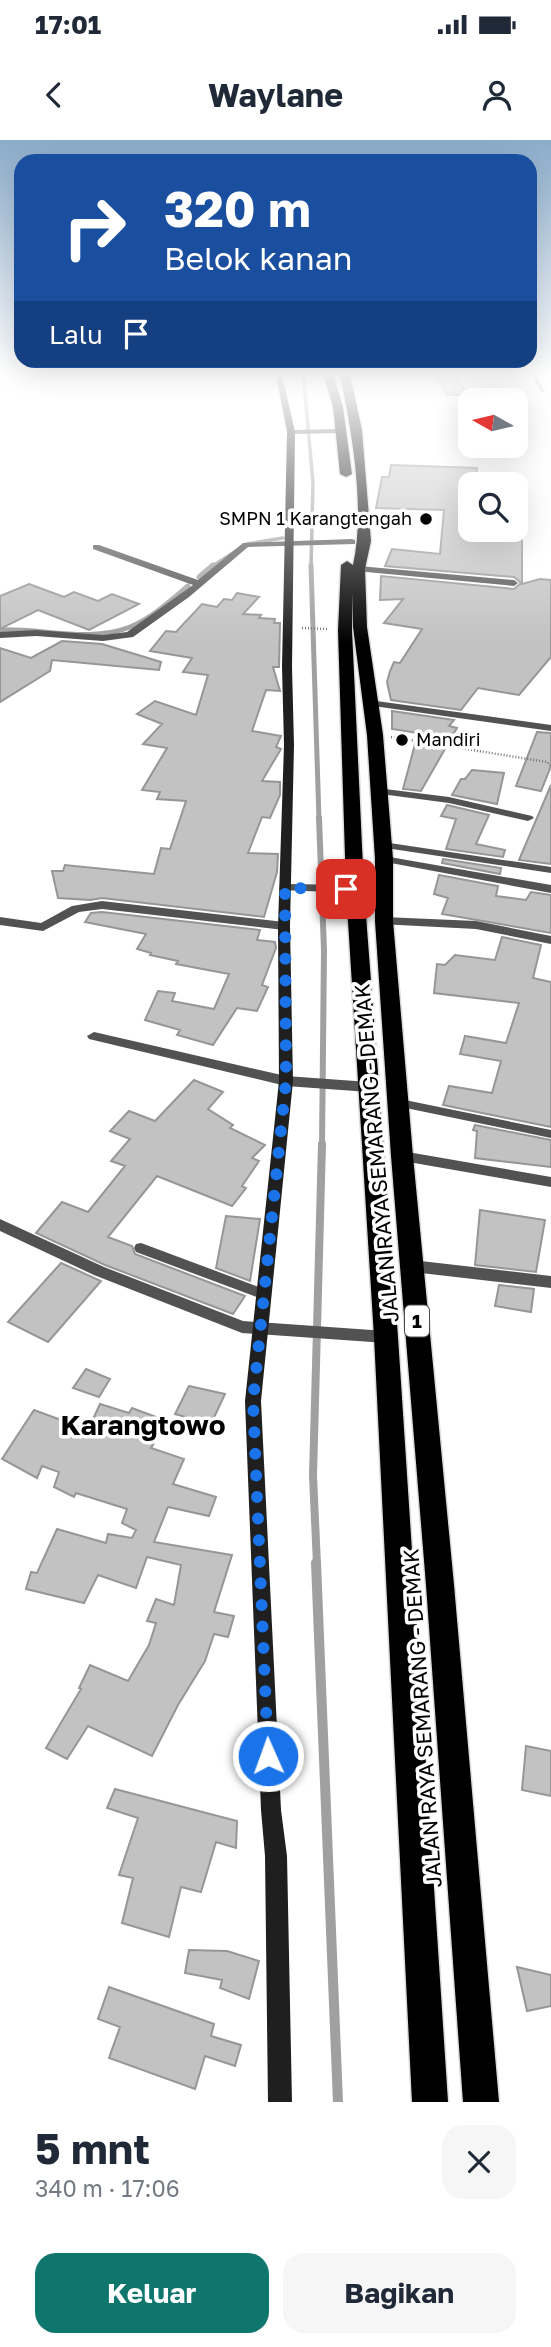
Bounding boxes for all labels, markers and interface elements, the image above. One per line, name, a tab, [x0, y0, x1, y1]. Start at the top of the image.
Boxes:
text: 17:01	[35, 9, 101, 40]
icon: back	[35, 76, 73, 114]
text: Waylane	[208, 76, 343, 114]
icon: person	[478, 76, 516, 114]
text: 320 m	[164, 179, 311, 238]
icon: right	[49, 182, 140, 273]
text: Belok kanan	[164, 239, 352, 277]
icon: arrive	[117, 315, 155, 353]
text: Lalu	[49, 319, 103, 350]
north arrow	[458, 388, 528, 458]
map controls	[458, 388, 528, 542]
button: search	[458, 472, 528, 542]
place label: SMPN 1 Karangtengah	[219, 507, 412, 529]
marker: SMPN 1 Karangtengah	[418, 511, 434, 527]
place label: Mandiri	[416, 728, 480, 750]
marker: Mandiri	[394, 732, 410, 748]
pin	[316, 859, 376, 919]
icon: arrive	[327, 870, 365, 908]
street label: JALAN RAYA SEMARANG - DEMAK	[348, 983, 404, 1324]
road number: 1	[405, 1306, 429, 1336]
district label: Karangtowo	[61, 1408, 225, 1441]
street label: JALAN RAYA SEMARANG - DEMAK	[397, 1548, 447, 1889]
position arrow	[231, 1719, 305, 1793]
text: 5 mnt	[35, 2123, 150, 2173]
button: close	[442, 2125, 516, 2199]
text: 340 m · 17:06	[35, 2174, 180, 2202]
button: Keluar	[35, 2253, 269, 2333]
button: Bagikan	[283, 2253, 516, 2333]

